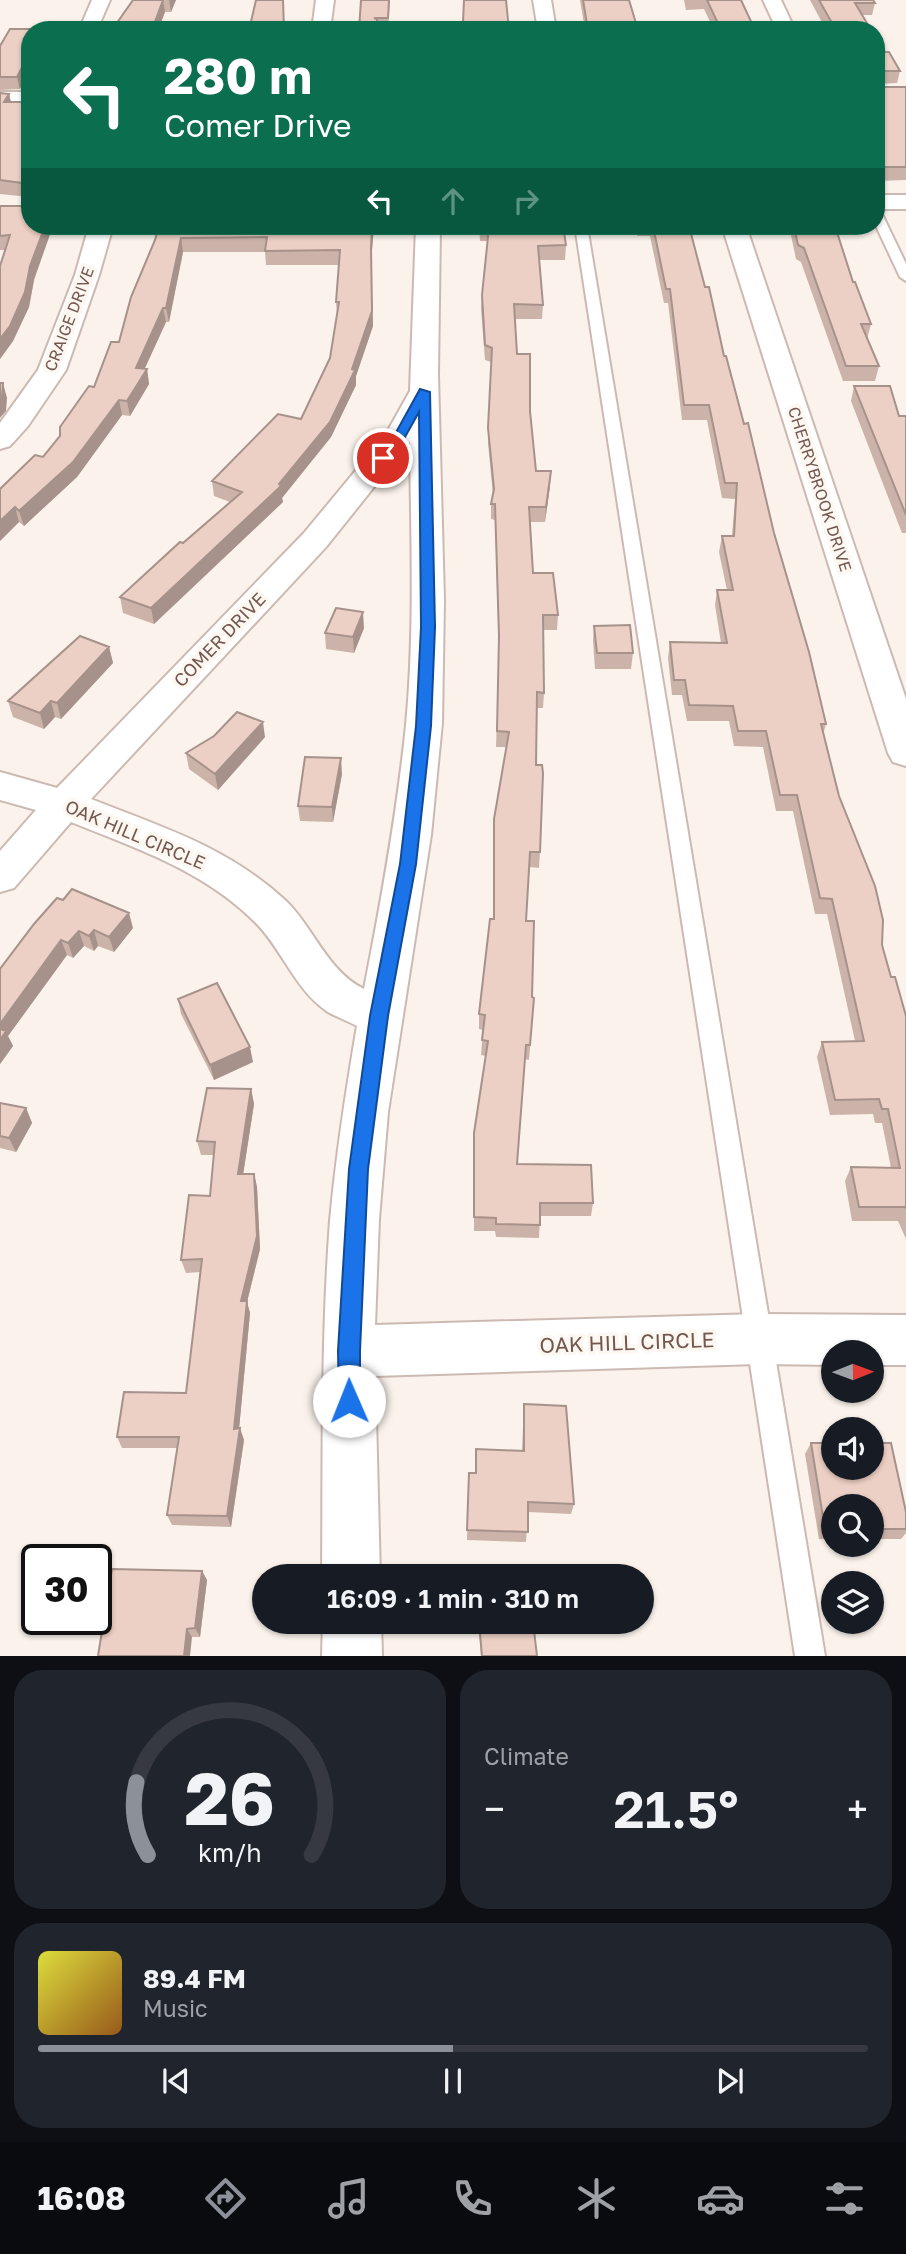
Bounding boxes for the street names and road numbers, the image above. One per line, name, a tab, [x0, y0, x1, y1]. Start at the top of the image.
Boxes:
street label: CRAIGE DRIVE	[40, 264, 98, 374]
street label: CHERRYBROOK DRIVE	[784, 404, 856, 574]
street label: COMER DRIVE	[169, 588, 270, 691]
street label: OAK HILL CIRCLE	[62, 795, 209, 873]
street label: OAK HILL CIRCLE	[539, 1326, 715, 1358]

